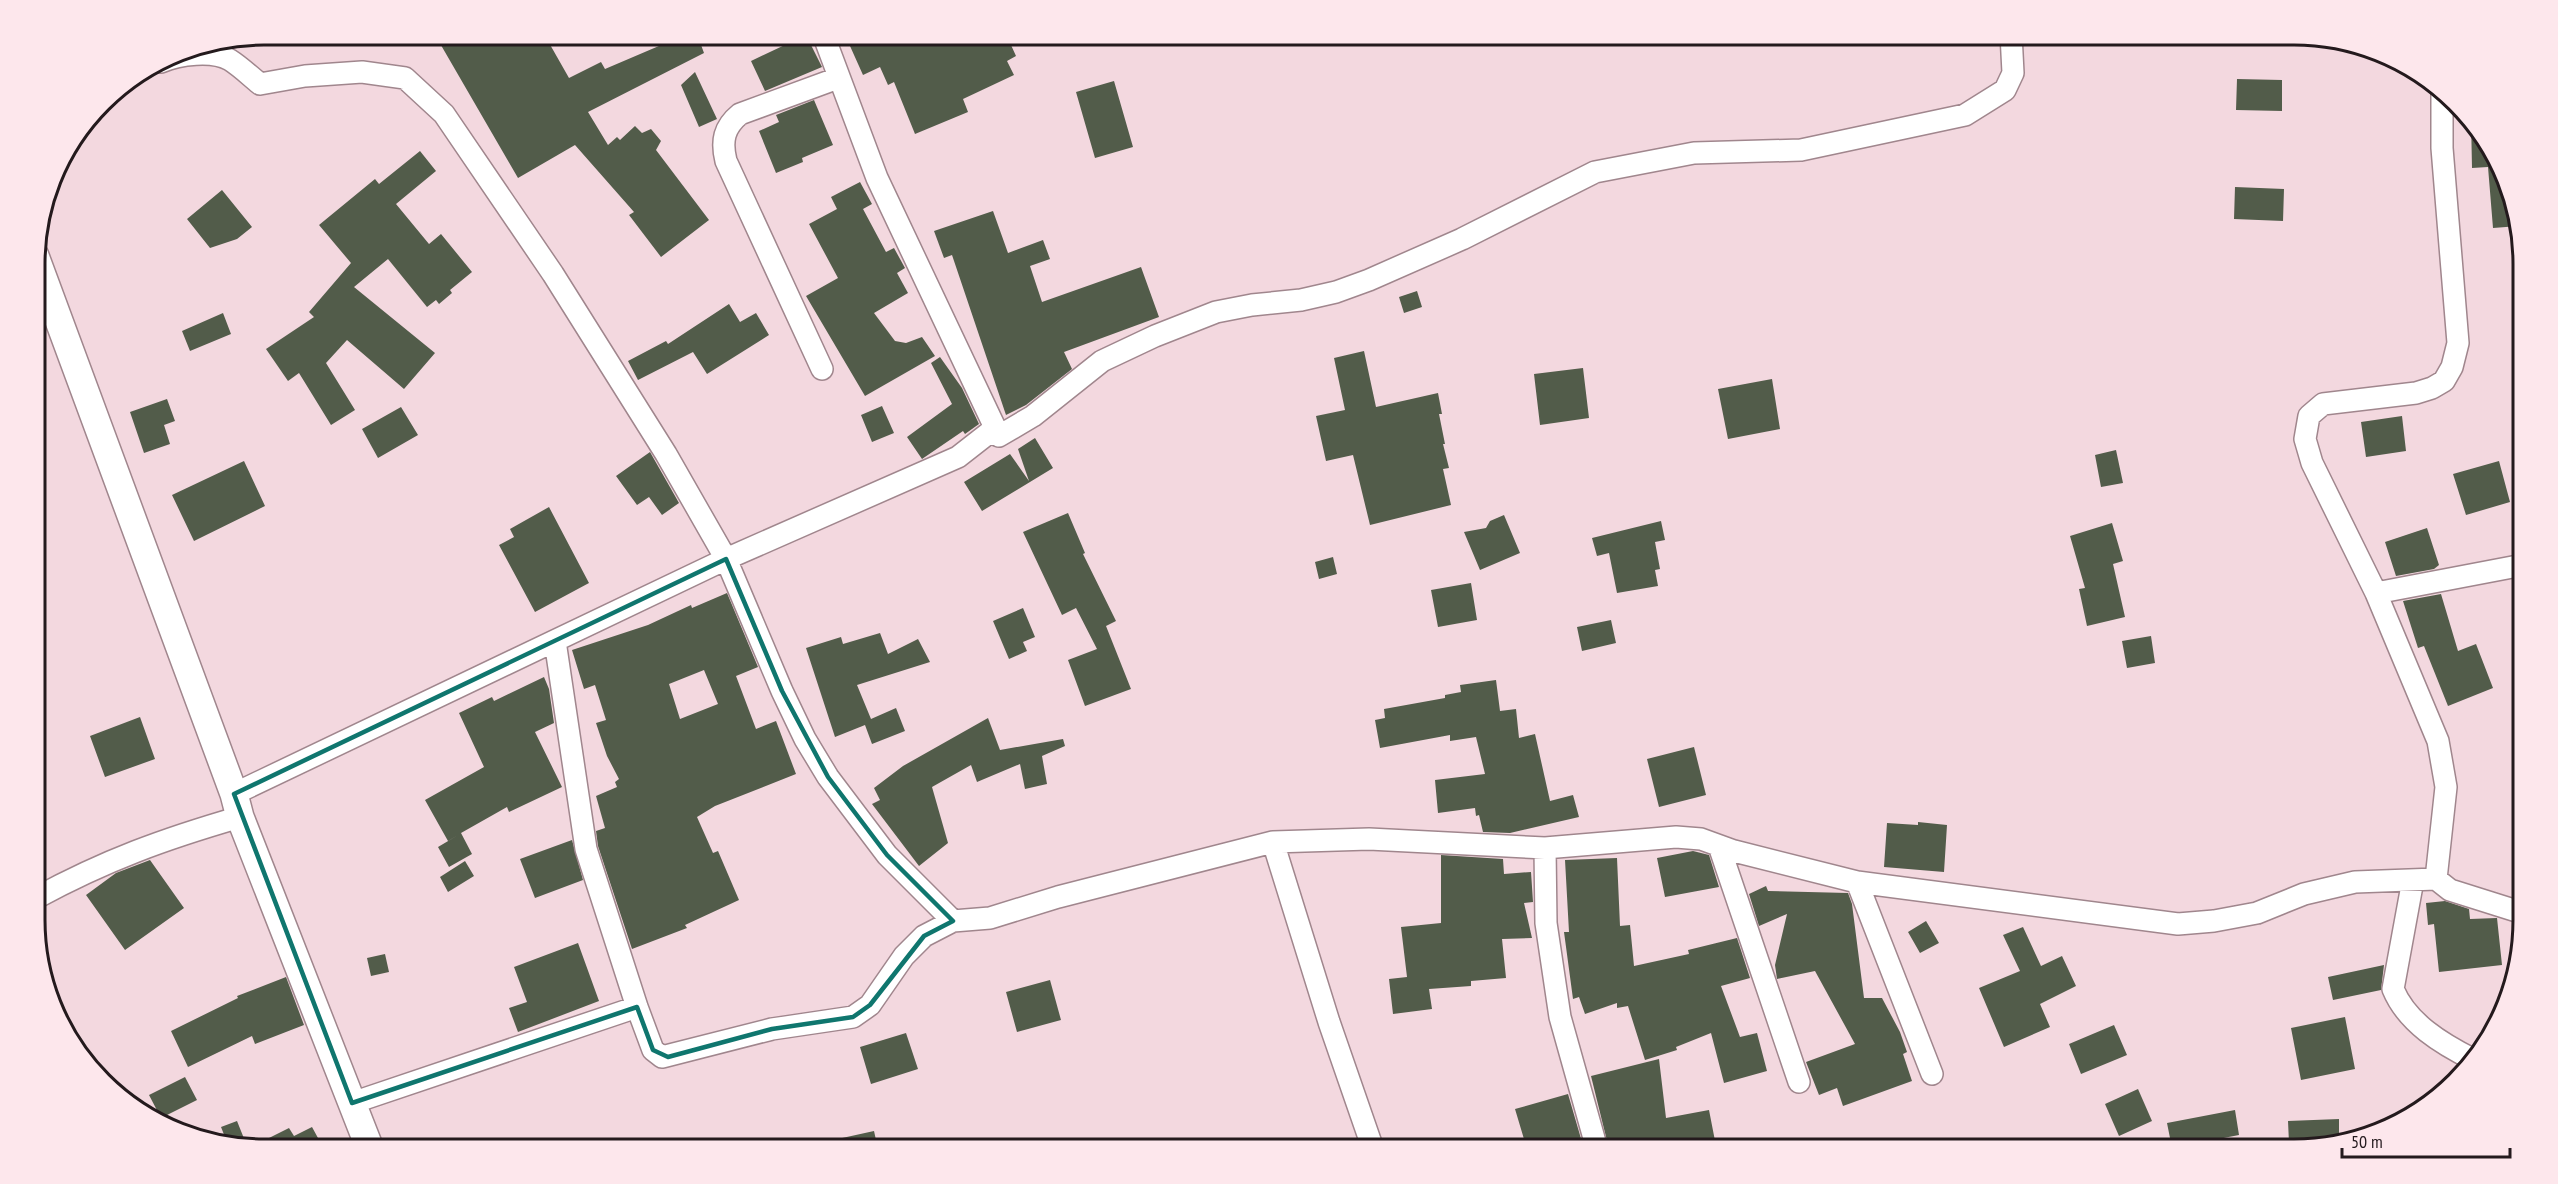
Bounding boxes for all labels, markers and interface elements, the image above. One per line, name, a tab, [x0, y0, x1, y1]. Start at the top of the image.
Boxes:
scale bar	[2342, 1121, 2510, 1159]
text: 50 m	[2351, 1130, 2383, 1153]

